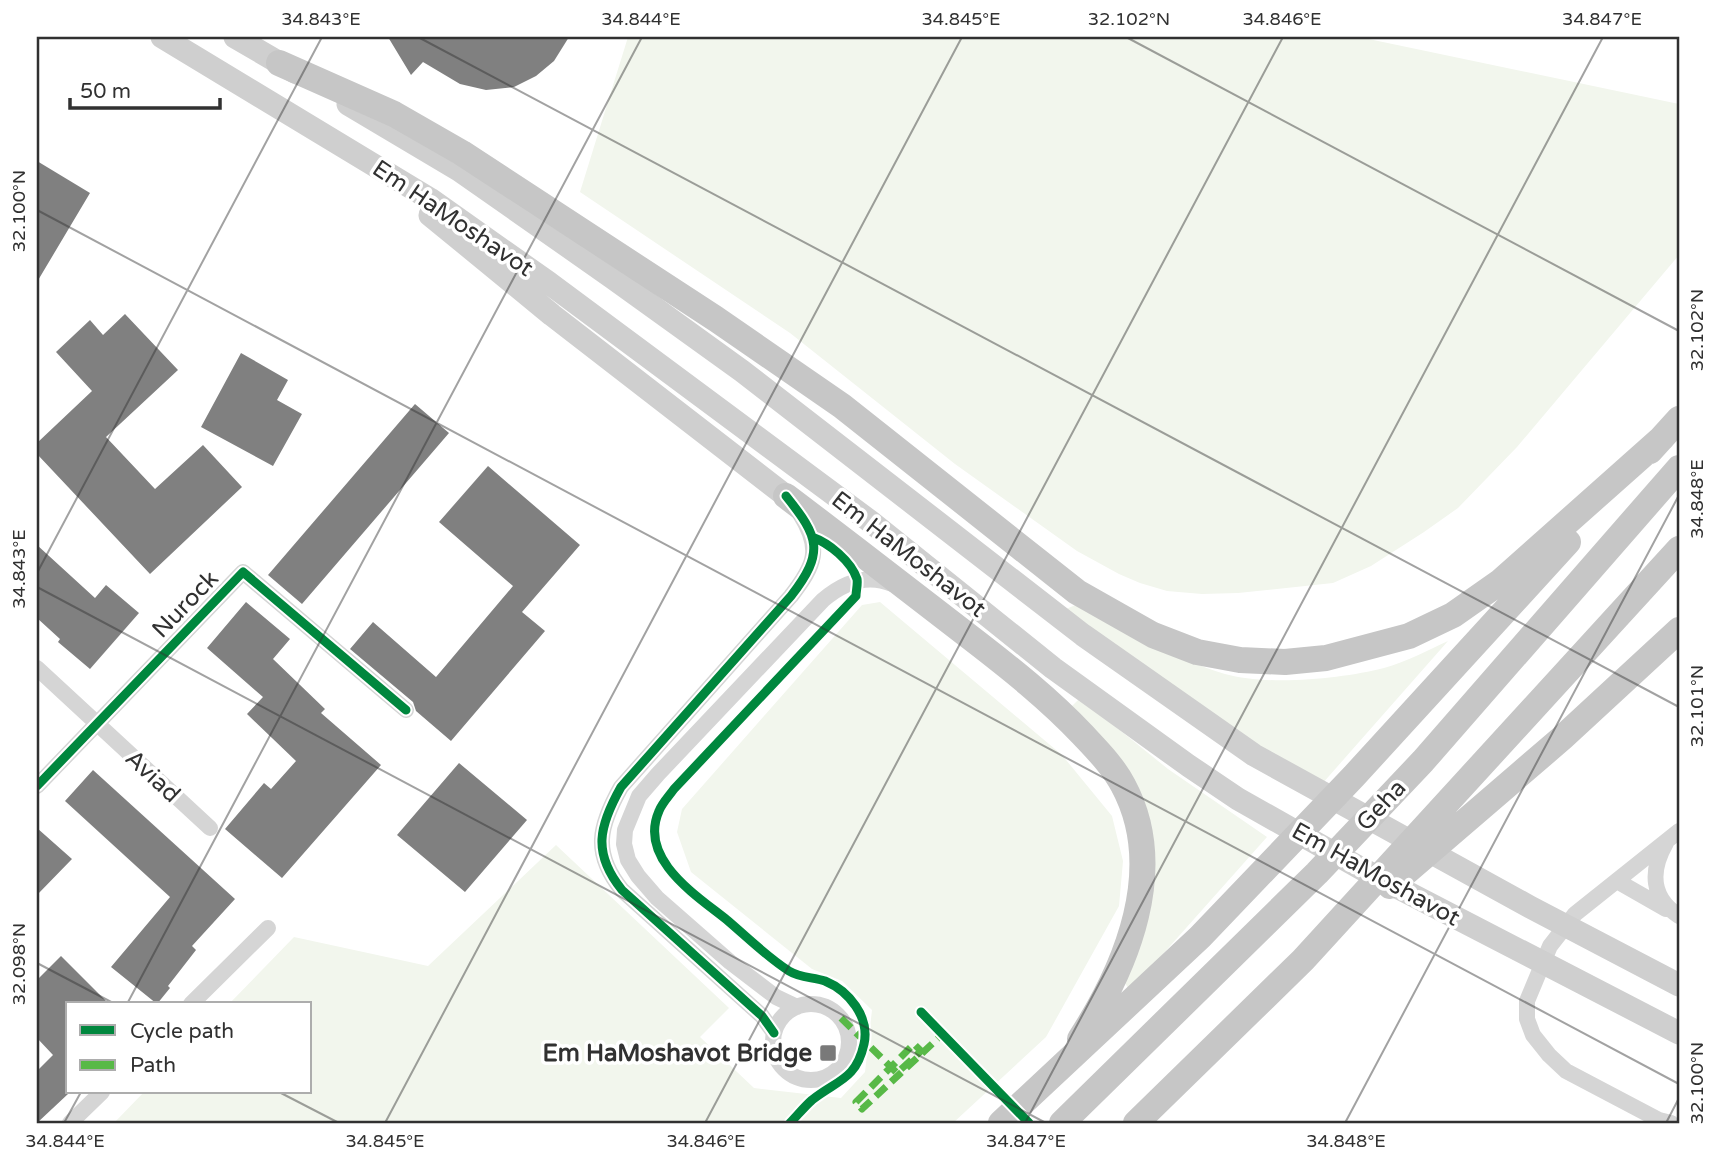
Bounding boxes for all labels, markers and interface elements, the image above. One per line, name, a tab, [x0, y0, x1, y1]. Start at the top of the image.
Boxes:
text: 34.843°E	[281, 8, 361, 30]
text: 34.844°E	[601, 8, 681, 30]
text: 34.845°E	[921, 8, 1001, 30]
text: 32.102°N	[1088, 8, 1170, 30]
text: 34.846°E	[1242, 8, 1322, 30]
text: 34.847°E	[1562, 8, 1642, 30]
scale bar	[70, 66, 220, 110]
text: 50 m	[80, 79, 131, 104]
street label: Em HaMoshavot	[367, 154, 539, 283]
text: 32.100°N	[8, 170, 30, 252]
text: 32.102°N	[1686, 289, 1708, 371]
text: 34.848°E	[1686, 459, 1708, 539]
street label: Em HaMoshavot	[826, 485, 992, 624]
text: 34.843°E	[8, 529, 30, 609]
street label: Nurock	[146, 564, 225, 644]
text: 32.101°N	[1686, 665, 1708, 747]
street label: Aviad	[119, 744, 186, 809]
street label: Geha	[1350, 774, 1412, 837]
street label: Em HaMoshavot	[1287, 816, 1465, 933]
text: 32.098°N	[8, 923, 30, 1005]
legend	[66, 1002, 312, 1094]
text: Cycle path	[130, 1019, 234, 1044]
place label: Em HaMoshavot Bridge	[543, 1039, 812, 1068]
text: 32.100°N	[1686, 1042, 1708, 1124]
marker: Em HaMoshavot Bridge	[818, 1043, 838, 1063]
text: Path	[130, 1053, 176, 1078]
text: 34.844°E	[25, 1130, 105, 1152]
text: 34.845°E	[345, 1130, 425, 1152]
text: 34.846°E	[666, 1130, 746, 1152]
text: 34.847°E	[986, 1130, 1066, 1152]
text: 34.848°E	[1306, 1130, 1386, 1152]

